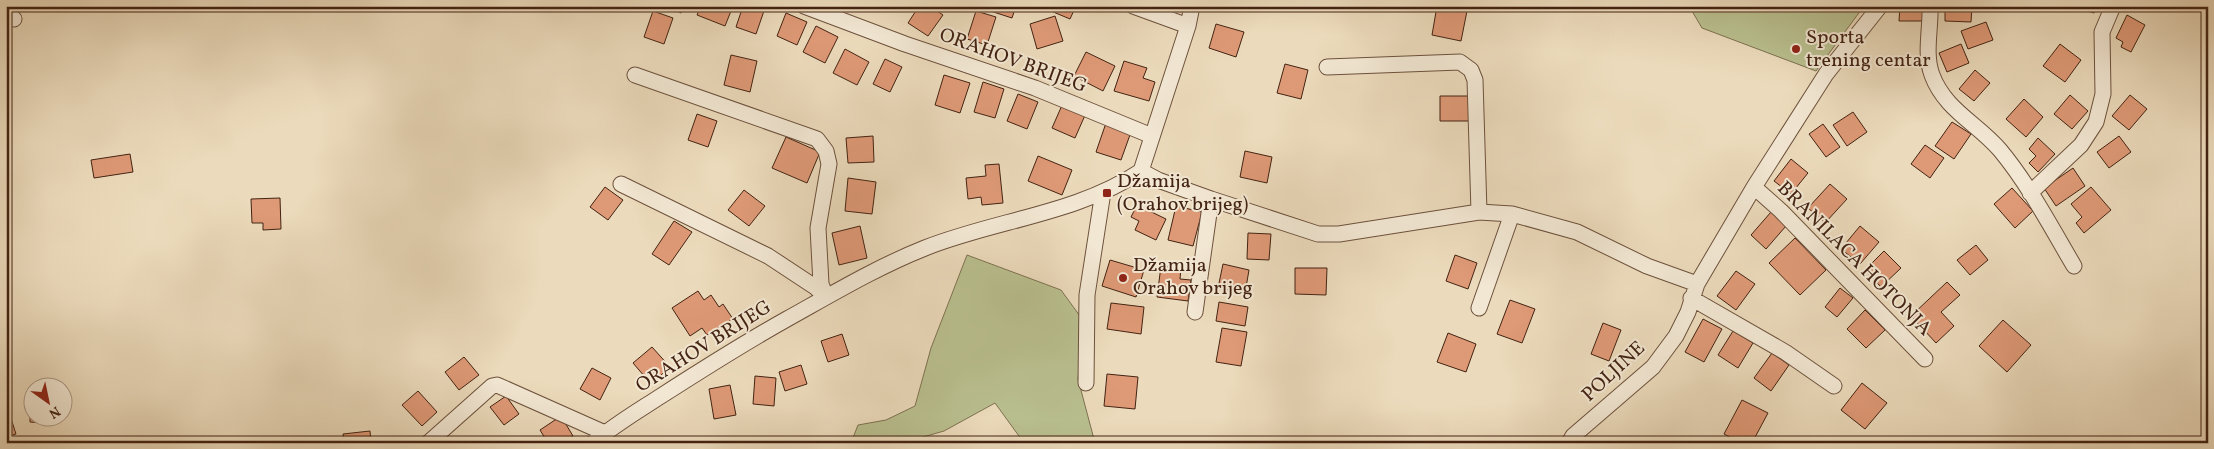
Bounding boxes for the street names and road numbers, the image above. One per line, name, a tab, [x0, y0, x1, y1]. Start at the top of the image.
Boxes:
street label: ORAHOV BRIJEG	[935, 21, 1091, 101]
street label: BRANILACA HOTONJA	[1770, 175, 1938, 343]
street label: ORAHOV BRIJEG	[631, 294, 777, 400]
street label: POLJINE	[1576, 335, 1652, 409]

